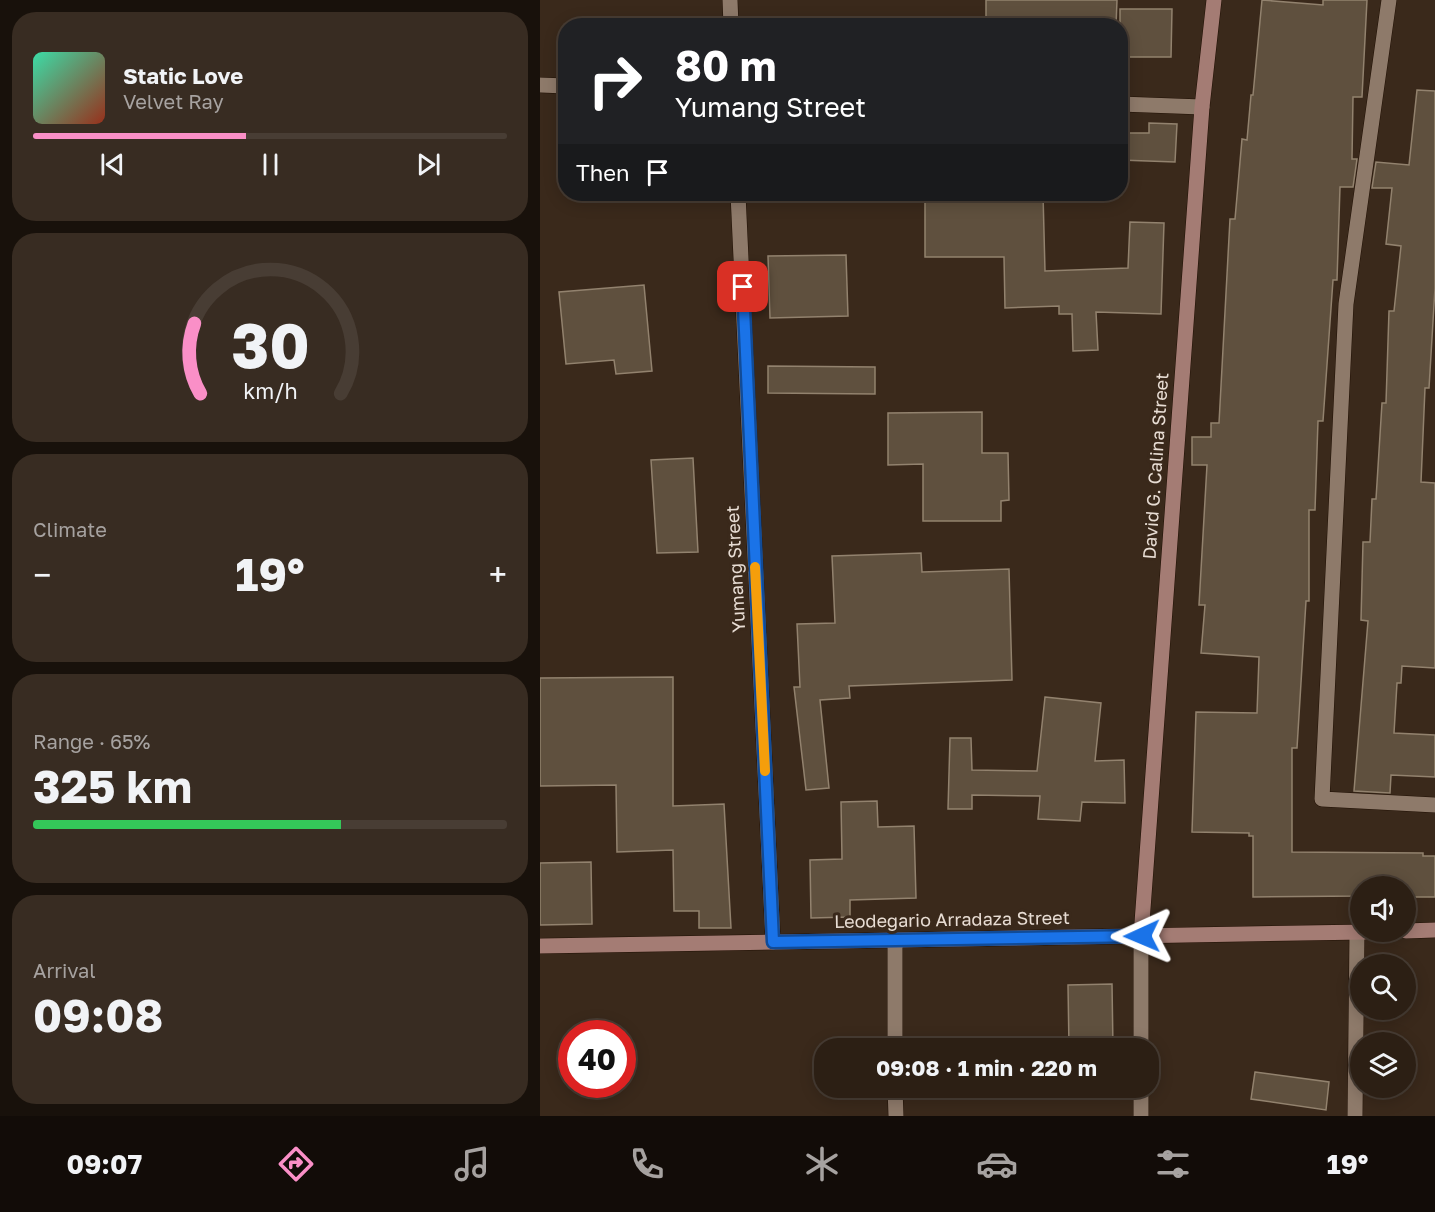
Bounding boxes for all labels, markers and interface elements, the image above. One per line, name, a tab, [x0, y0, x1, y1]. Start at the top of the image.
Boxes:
text: 80 m	[675, 40, 776, 90]
icon: right	[576, 42, 654, 120]
text: Static Love	[123, 62, 243, 89]
text: Velvet Ray	[123, 89, 224, 113]
text: Yumang Street	[675, 91, 866, 123]
icon: previous	[96, 148, 129, 181]
icon: pause	[254, 148, 287, 181]
icon: next	[412, 148, 445, 181]
icon: arrive	[641, 156, 674, 189]
text: Then	[576, 159, 629, 186]
pin	[717, 261, 768, 312]
icon: arrive	[726, 270, 759, 303]
text: 30	[231, 307, 309, 382]
street label: David G. Calina Street	[1138, 372, 1173, 560]
text: km/h	[243, 379, 297, 405]
street label: Yumang Street	[721, 505, 749, 633]
text: Climate	[33, 517, 107, 541]
text: 19°	[235, 547, 305, 601]
text: −	[33, 555, 51, 594]
text: +	[489, 555, 507, 594]
text: Range · 65%	[33, 729, 150, 753]
text: 325 km	[33, 759, 192, 813]
map controls	[1350, 876, 1416, 1098]
button: sound	[1350, 876, 1416, 942]
position arrow	[1110, 904, 1174, 968]
street label: Leodegario Arradaza Street	[834, 906, 1070, 932]
button: search	[1350, 954, 1416, 1020]
text: Arrival	[33, 958, 96, 982]
text: 09:08	[33, 988, 163, 1042]
speed limit sign: 40	[558, 1020, 636, 1098]
button: layers	[1350, 1032, 1416, 1098]
text: 09:08 · 1 min · 220 m	[876, 1054, 1097, 1081]
icon: directions	[275, 1143, 317, 1185]
icon: music	[451, 1143, 493, 1185]
icon: phone	[626, 1143, 668, 1185]
icon: climate	[801, 1143, 843, 1185]
icon: car	[976, 1143, 1018, 1185]
icon: filters	[1152, 1143, 1194, 1185]
text: 09:07	[67, 1148, 142, 1180]
text: 19°	[1327, 1148, 1368, 1180]

